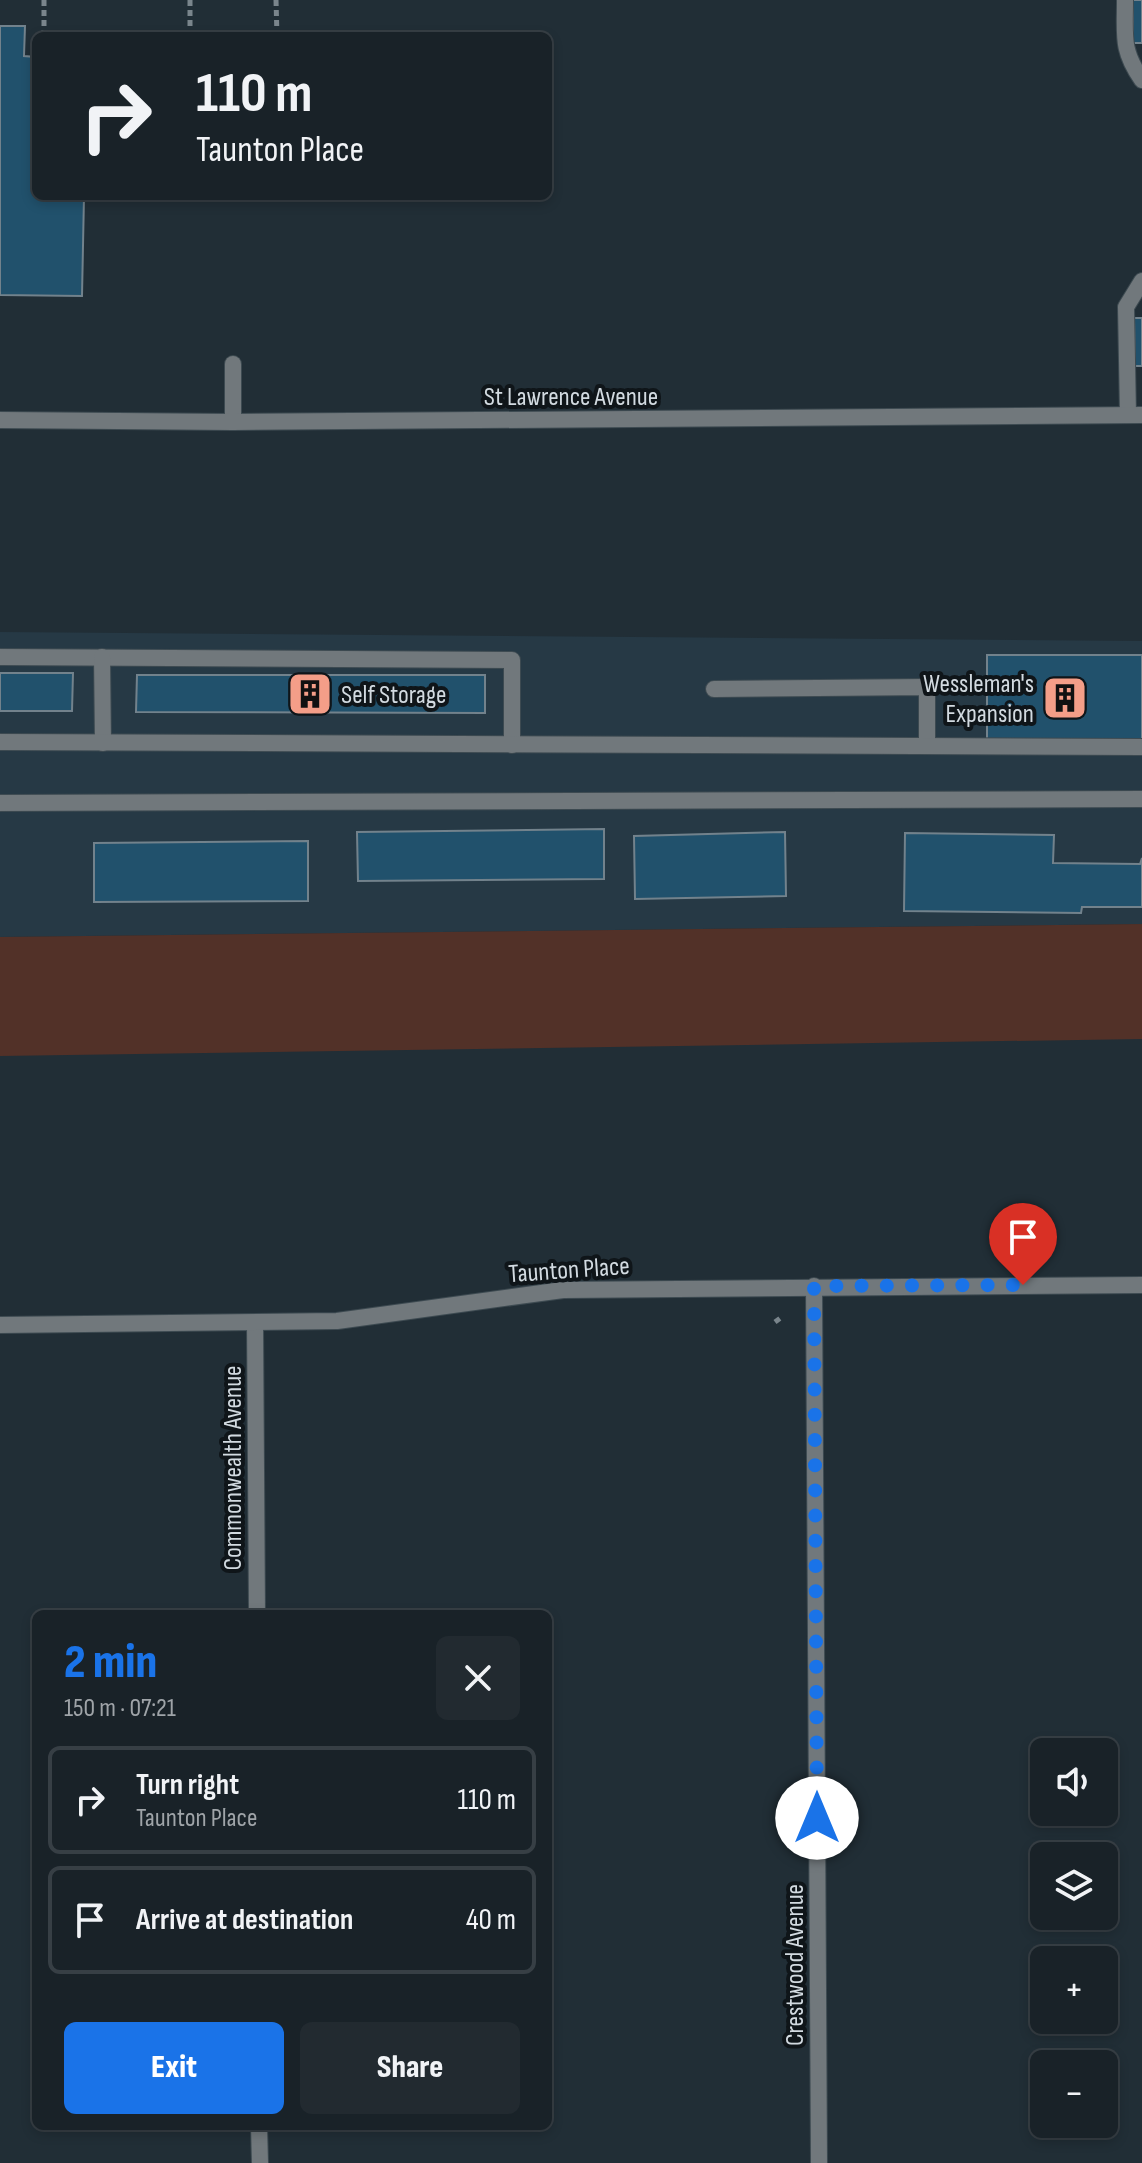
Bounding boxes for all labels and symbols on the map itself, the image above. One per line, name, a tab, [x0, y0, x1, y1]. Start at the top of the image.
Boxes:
street label: St Lawrence Avenue	[484, 382, 658, 413]
place label: Wessleman's Expansion	[923, 669, 1034, 730]
building icon: Self Storage	[286, 670, 334, 718]
building icon: Wessleman's Expansion	[1041, 674, 1089, 722]
place label: Self Storage	[341, 680, 446, 711]
pin	[989, 1203, 1057, 1285]
street label: Taunton Place	[507, 1251, 631, 1290]
street label: Commonwealth Avenue	[218, 1365, 249, 1571]
position arrow	[775, 1776, 859, 1860]
street label: Crestwood Avenue	[780, 1884, 811, 2046]

